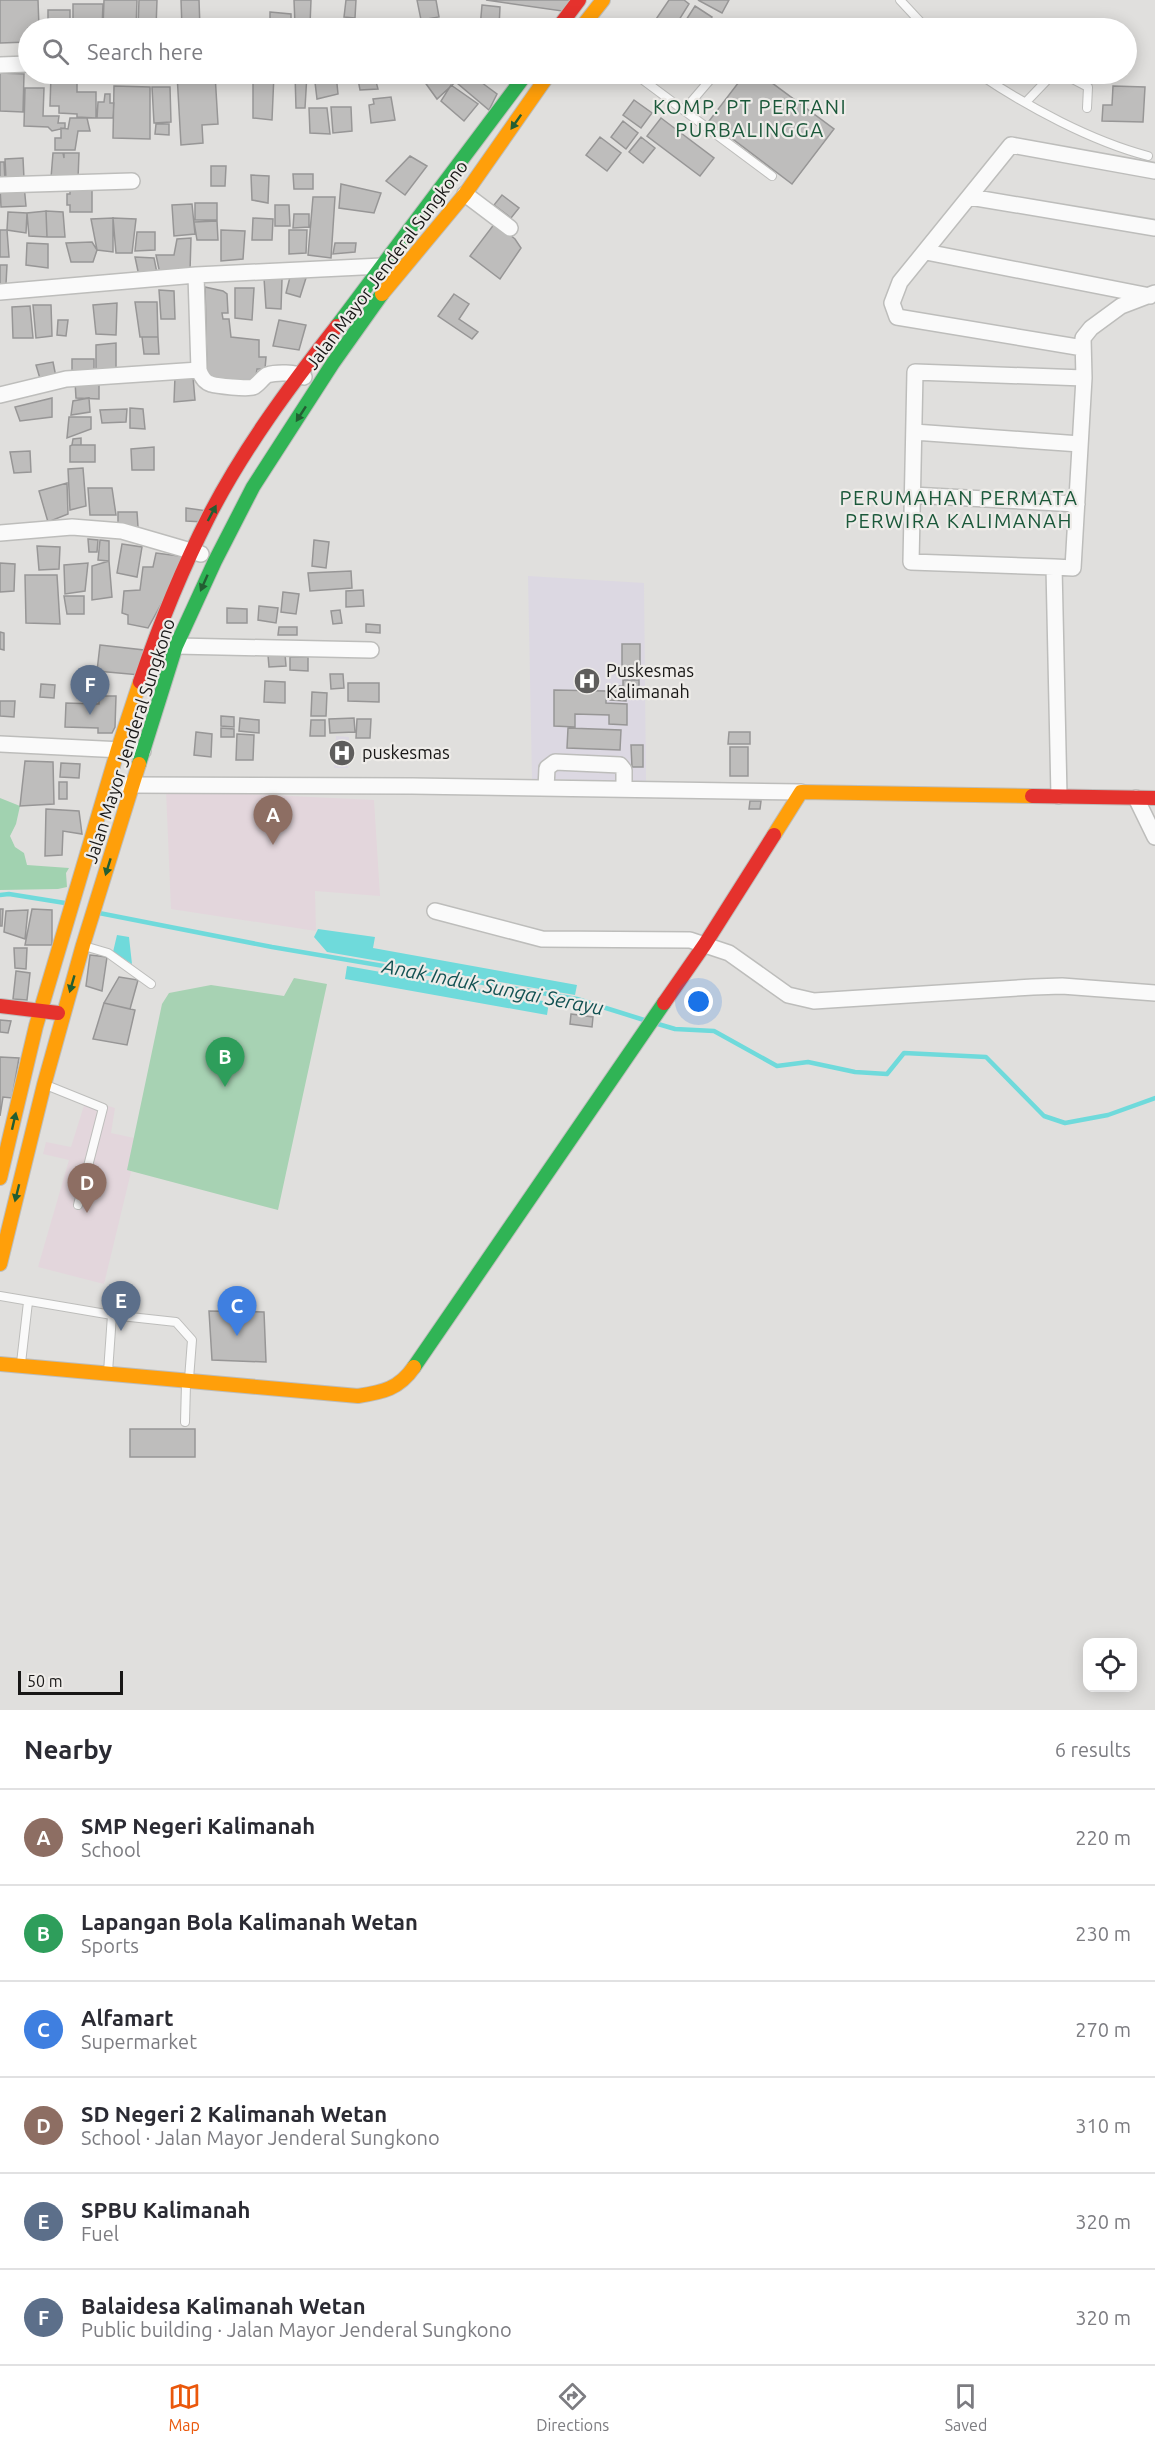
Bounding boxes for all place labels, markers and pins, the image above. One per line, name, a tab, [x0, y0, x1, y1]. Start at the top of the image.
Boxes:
place label: Puskesmas Kalimanah	[606, 660, 694, 701]
pin: F	[70, 666, 110, 715]
hospital icon: Puskesmas Kalimanah	[572, 666, 602, 696]
hospital icon: puskesmas	[327, 738, 357, 768]
place label: puskesmas	[362, 742, 450, 762]
pin: A	[254, 796, 292, 845]
pin: B	[206, 1038, 244, 1087]
pin: D	[68, 1164, 106, 1213]
pin: E	[102, 1282, 140, 1331]
pin: C	[218, 1286, 256, 1336]

